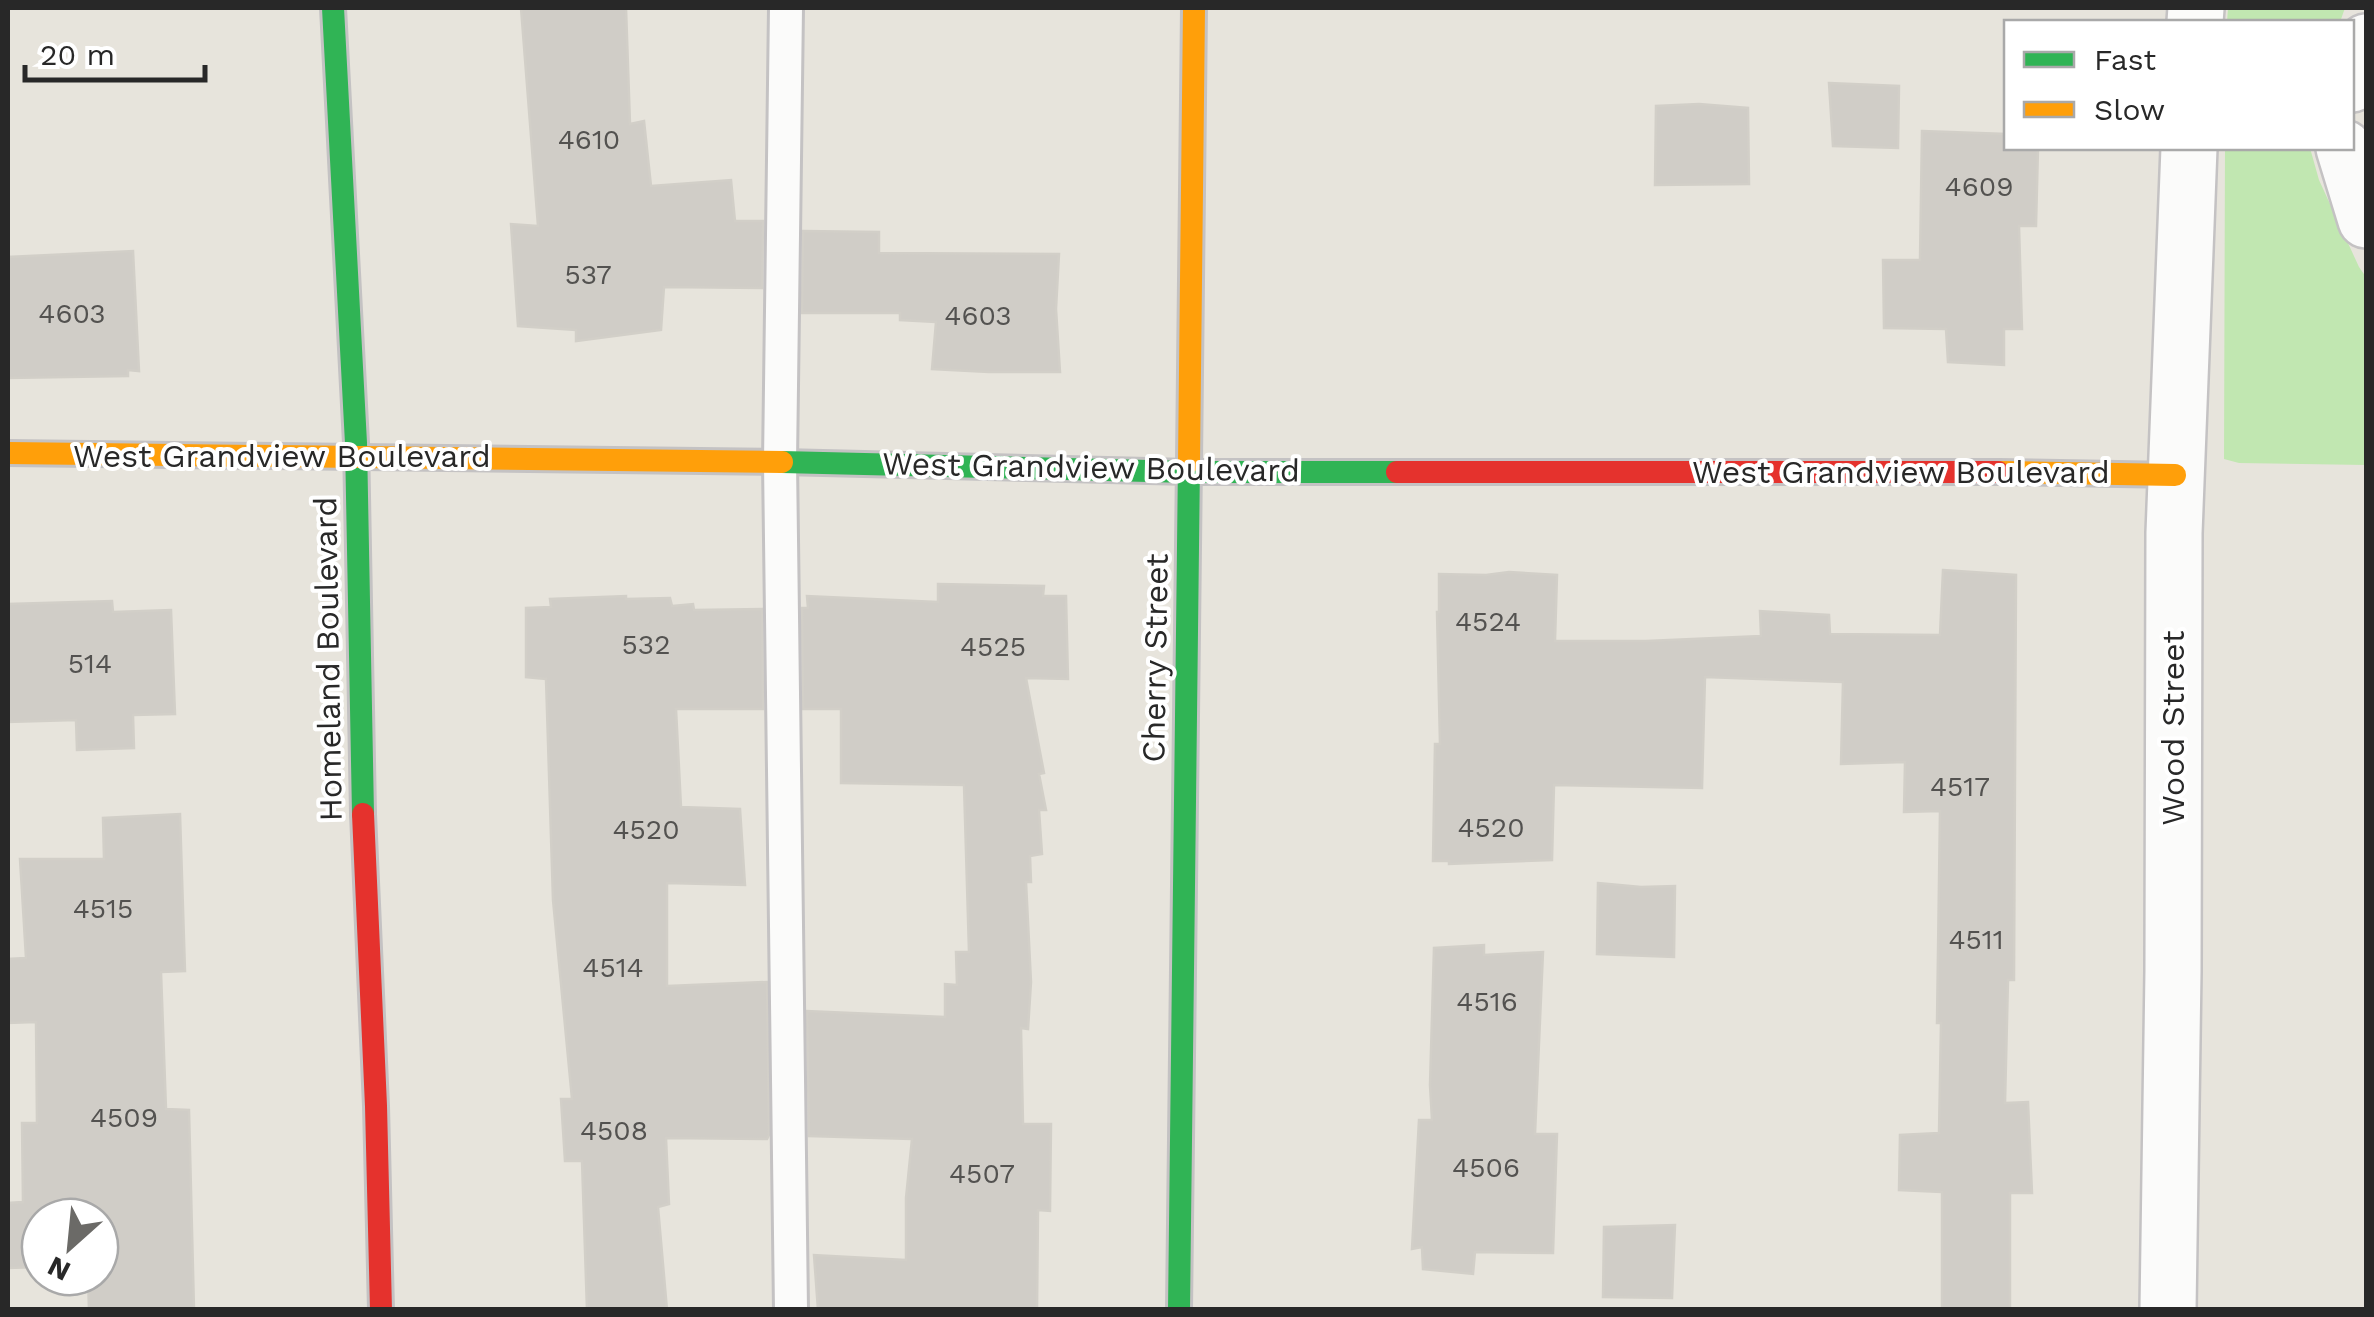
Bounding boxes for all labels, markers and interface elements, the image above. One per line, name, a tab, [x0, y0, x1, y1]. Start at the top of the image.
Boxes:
scale bar	[25, 20, 205, 82]
legend	[2004, 20, 2354, 150]
text: 20 m	[40, 37, 115, 72]
text: Fast	[2094, 42, 2157, 77]
text: Slow	[2094, 92, 2165, 127]
house number: 4610	[558, 123, 620, 156]
house number: 4609	[1945, 170, 2013, 203]
house number: 537	[564, 258, 612, 291]
house number: 4603	[38, 297, 106, 330]
house number: 4603	[944, 299, 1012, 332]
street label: West Grandview Boulevard	[73, 437, 491, 475]
street label: West Grandview Boulevard	[882, 444, 1300, 490]
street label: West Grandview Boulevard	[1692, 453, 2110, 491]
street label: Homeland Boulevard	[306, 496, 350, 822]
street label: Cherry Street	[1134, 553, 1176, 763]
house number: 4524	[1455, 605, 1521, 638]
house number: 532	[622, 628, 670, 661]
house number: 4525	[960, 630, 1026, 663]
street label: Wood Street	[2154, 630, 2192, 826]
house number: 514	[68, 647, 112, 680]
house number: 4517	[1930, 770, 1990, 803]
house number: 4520	[1457, 811, 1525, 844]
house number: 4520	[612, 813, 680, 846]
house number: 4515	[73, 892, 133, 925]
house number: 4511	[1948, 923, 2004, 956]
house number: 4514	[582, 951, 644, 984]
house number: 4516	[1456, 985, 1518, 1018]
house number: 4509	[90, 1101, 158, 1134]
house number: 4508	[580, 1114, 648, 1147]
house number: 4506	[1452, 1151, 1520, 1184]
house number: 4507	[949, 1157, 1015, 1190]
north arrow	[20, 1197, 120, 1297]
text: N	[42, 1249, 76, 1288]

